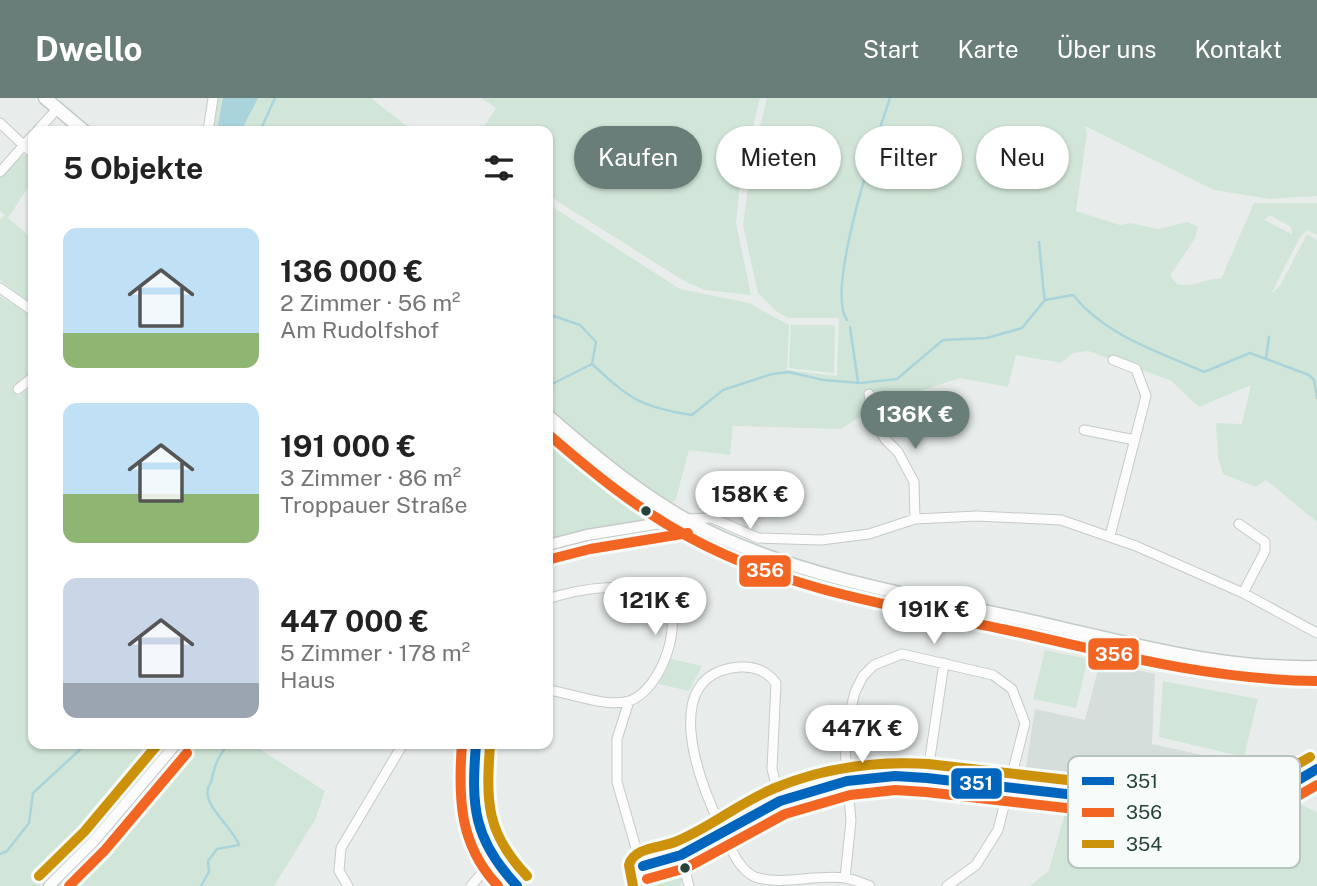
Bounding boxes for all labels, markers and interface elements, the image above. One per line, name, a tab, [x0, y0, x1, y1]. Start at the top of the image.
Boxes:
text: Dwello	[35, 30, 143, 68]
text: Start	[863, 35, 919, 63]
text: Karte	[957, 35, 1019, 63]
text: Über uns	[1057, 35, 1156, 63]
text: Kontakt	[1194, 35, 1282, 63]
chip: Kaufen	[574, 126, 702, 189]
chip: Mieten	[716, 126, 841, 189]
chip: Filter	[855, 126, 962, 189]
chip: Neu	[976, 126, 1069, 189]
icon: filters	[480, 149, 518, 187]
text: 5 Objekte	[63, 150, 203, 186]
text: 136 000 €	[280, 253, 423, 289]
icon: home	[119, 256, 203, 340]
text: 2 Zimmer · 56 m²	[280, 289, 461, 316]
text: Am Rudolfshof	[280, 316, 439, 343]
pin: 136K €	[858, 392, 972, 451]
text: 136K €	[877, 400, 953, 427]
text: 191 000 €	[280, 428, 416, 464]
icon: home	[119, 431, 203, 515]
text: 3 Zimmer · 86 m²	[280, 464, 461, 491]
pin: 158K €	[693, 472, 807, 531]
text: 158K €	[711, 480, 789, 507]
text: Troppauer Straße	[280, 491, 467, 518]
unlabelled marker	[639, 504, 653, 518]
line badge: 356	[738, 554, 792, 588]
text: 356	[746, 559, 784, 581]
pin: 121K €	[598, 578, 712, 637]
text: 121K €	[620, 586, 690, 613]
pin: 191K €	[877, 587, 991, 646]
text: 191K €	[898, 595, 970, 622]
text: 447 000 €	[280, 603, 429, 639]
icon: home	[119, 606, 203, 690]
line badge: 356	[1087, 637, 1140, 671]
text: 5 Zimmer · 178 m²	[280, 639, 470, 666]
text: 356	[1095, 643, 1133, 665]
text: Haus	[280, 666, 335, 693]
pin: 447K €	[805, 706, 919, 765]
text: 447K €	[821, 714, 903, 741]
legend	[1068, 756, 1300, 868]
line badge: 351	[950, 767, 1003, 800]
text: 351	[1126, 770, 1158, 792]
text: 351	[959, 772, 993, 794]
text: 356	[1126, 801, 1162, 823]
text: 354	[1126, 833, 1162, 855]
unlabelled marker	[678, 861, 692, 875]

